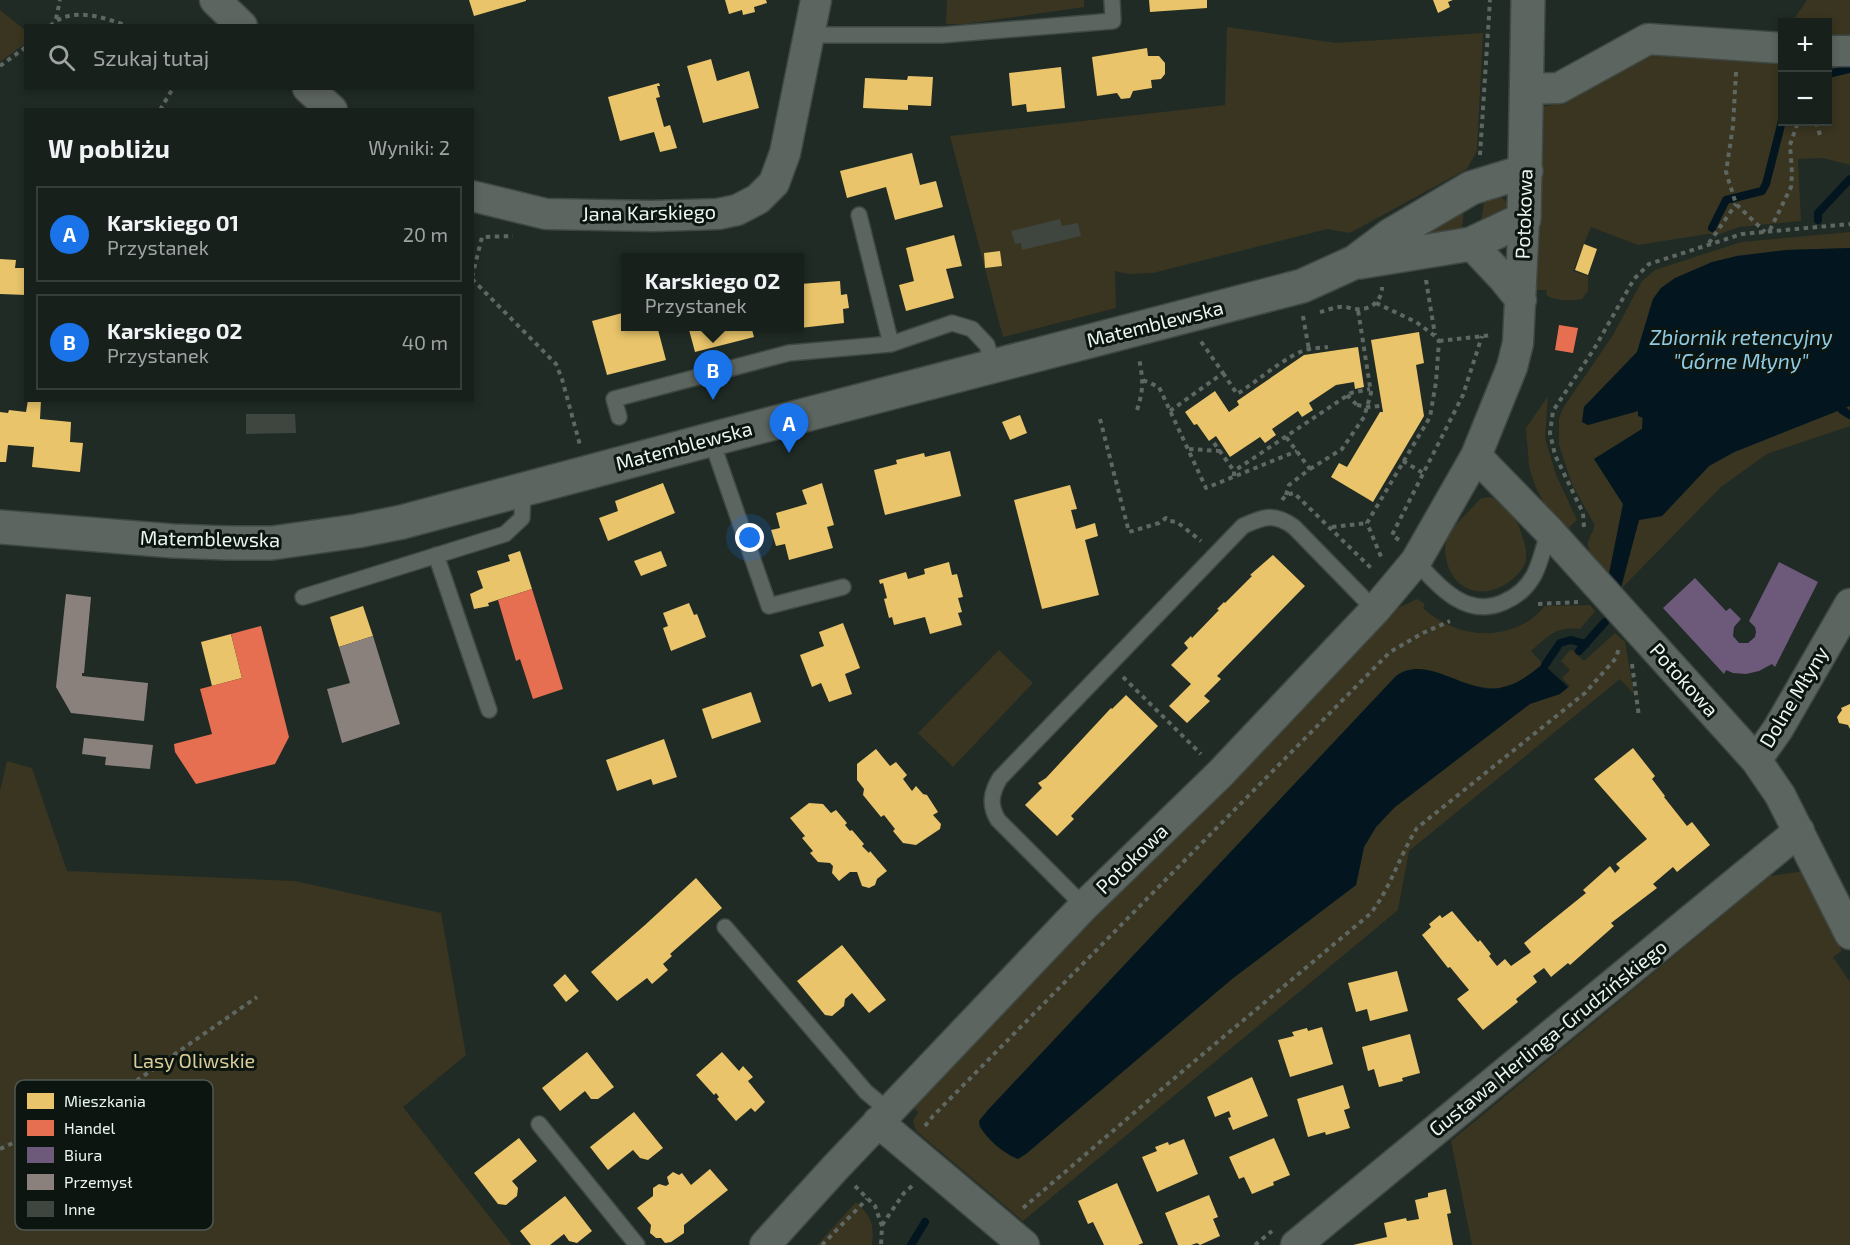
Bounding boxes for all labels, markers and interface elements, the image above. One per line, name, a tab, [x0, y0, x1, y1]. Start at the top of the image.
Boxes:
map controls	[1778, 18, 1832, 126]
button: +	[1778, 18, 1832, 72]
search box	[24, 24, 474, 90]
icon: search	[45, 41, 78, 74]
text: Szukaj tutaj	[93, 44, 209, 70]
button: −	[1778, 72, 1832, 126]
text: W pobliżu	[48, 132, 170, 163]
text: Wyniki: 2	[368, 135, 450, 159]
street label: Potokowa	[1509, 168, 1537, 260]
street label: Jana Karskiego	[582, 199, 716, 225]
text: Karskiego 01	[107, 209, 239, 235]
text: A	[63, 222, 76, 246]
text: 20 m	[403, 222, 448, 246]
text: Przystanek	[107, 235, 209, 259]
popup	[621, 253, 804, 331]
text: Karskiego 02	[645, 267, 780, 293]
text: Przystanek	[645, 293, 747, 317]
street label: Matemblewska	[1084, 294, 1226, 352]
text: Karskiego 02	[107, 317, 242, 343]
water label: Zbiornik retencyjny "Górne Młyny"	[1649, 324, 1833, 374]
text: B	[63, 330, 76, 354]
text: 40 m	[402, 330, 448, 354]
text: Przystanek	[107, 343, 209, 367]
pin: B	[694, 350, 732, 400]
pin: A	[770, 404, 808, 453]
street label: Matemblewska	[613, 415, 755, 475]
your location	[735, 523, 764, 552]
street label: Matemblewska	[140, 525, 280, 551]
street label: Potokowa	[1646, 638, 1724, 721]
street label: Dolne Młyny	[1754, 641, 1833, 751]
street label: Potokowa	[1090, 818, 1172, 898]
street label: Gustawa Herlinga-Grudzińskiego	[1424, 934, 1671, 1141]
park label: Lasy Oliwskie	[133, 1048, 255, 1072]
legend	[15, 1080, 213, 1230]
text: Mieszkania	[64, 1091, 146, 1110]
text: Handel	[64, 1118, 116, 1137]
text: Biura	[64, 1145, 102, 1164]
text: Przemysł	[64, 1172, 132, 1191]
text: Inne	[64, 1199, 95, 1218]

